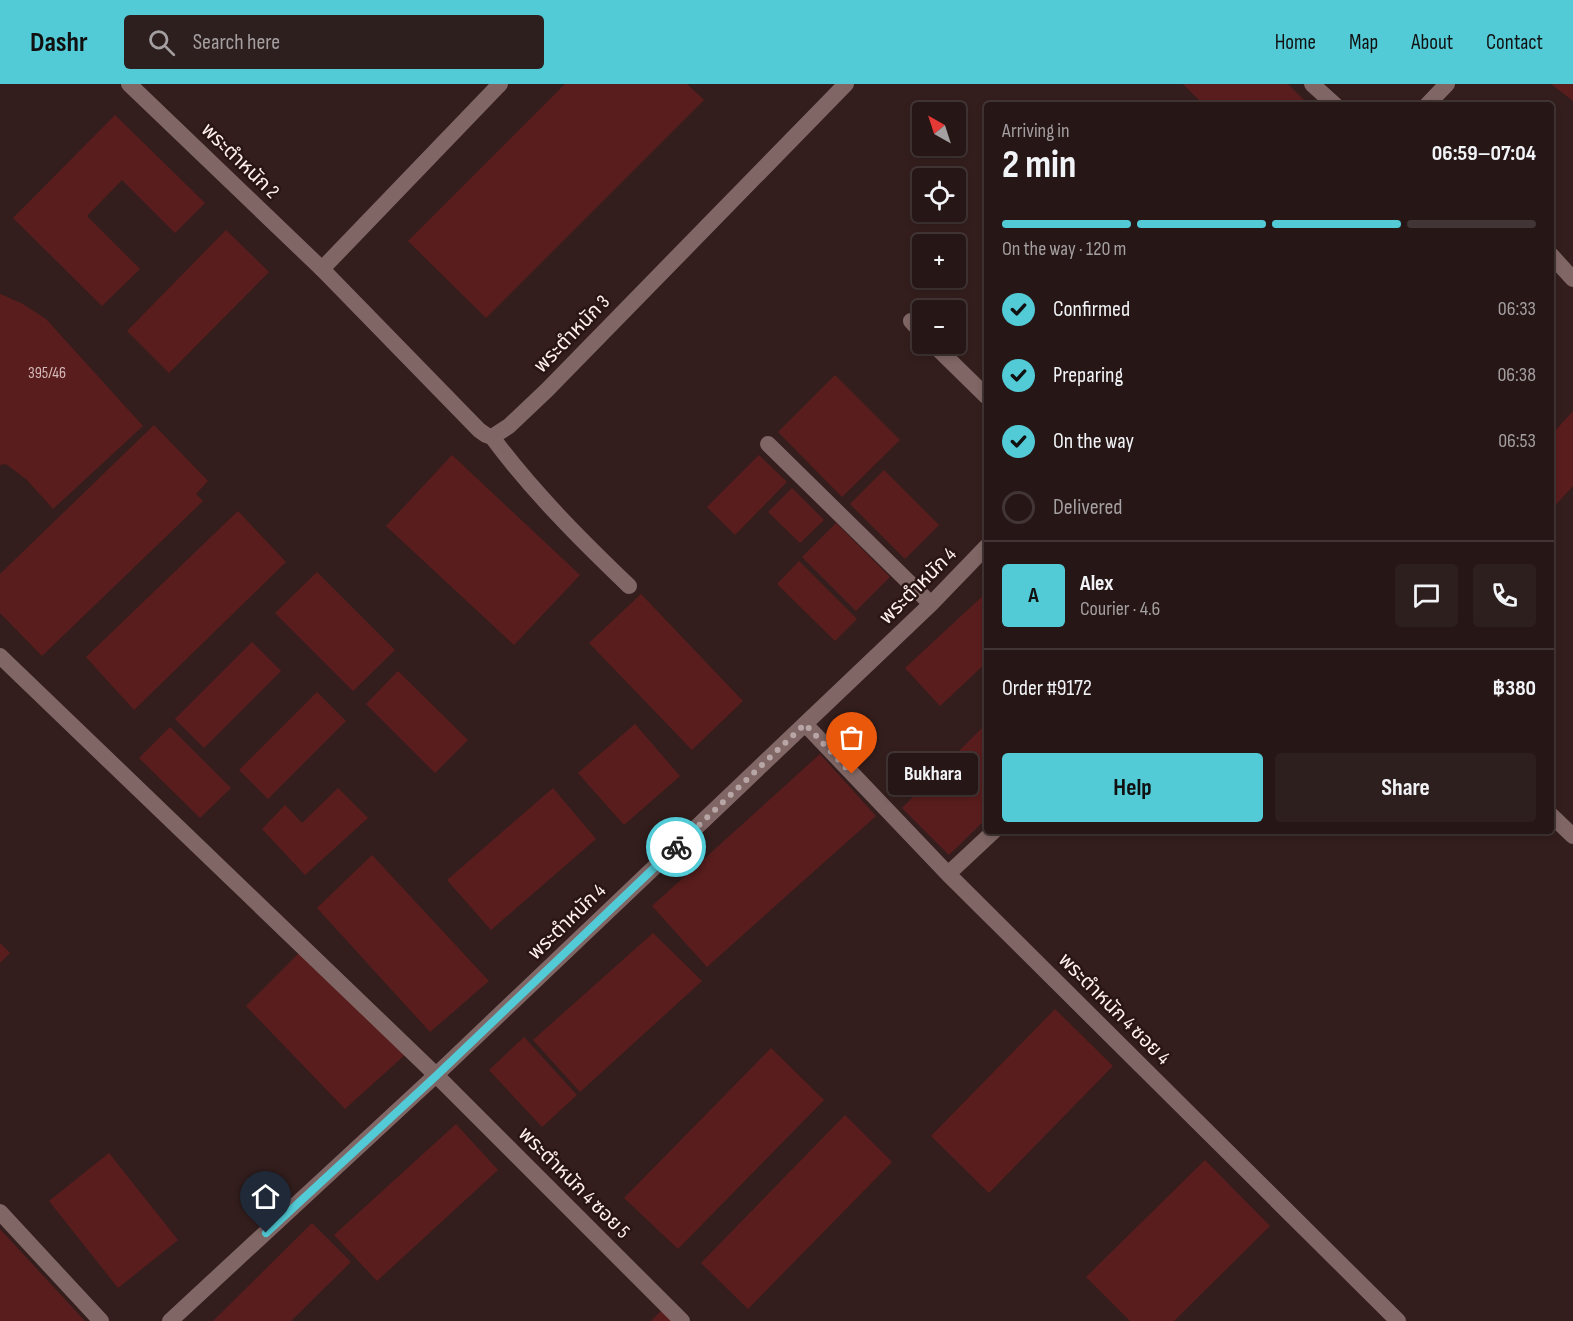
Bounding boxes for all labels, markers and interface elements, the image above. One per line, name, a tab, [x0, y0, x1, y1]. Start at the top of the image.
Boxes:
search box	[124, 15, 544, 69]
text: Dashr	[30, 26, 88, 59]
icon: search	[145, 26, 178, 59]
text: Search here	[193, 29, 280, 56]
text: Home	[1275, 30, 1316, 55]
text: Map	[1349, 30, 1378, 55]
text: About	[1411, 30, 1453, 55]
text: Contact	[1486, 30, 1543, 55]
north arrow	[912, 102, 966, 156]
map controls	[912, 102, 966, 354]
street label: พระตำหนัก 2	[196, 118, 284, 204]
text: Arriving in	[1002, 119, 1070, 143]
text: 06:59–07:04	[1432, 140, 1536, 167]
text: 2 min	[1002, 142, 1076, 189]
button: locate	[912, 168, 966, 222]
button: +	[912, 234, 966, 288]
text: On the way · 120 m	[1002, 237, 1126, 261]
street label: พระตำหนัก 3	[529, 290, 615, 378]
icon: check	[1002, 293, 1035, 326]
text: Confirmed	[1053, 296, 1130, 323]
text: 06:33	[1498, 297, 1536, 321]
button: −	[912, 300, 966, 354]
icon: check	[1002, 359, 1035, 392]
text: Preparing	[1053, 362, 1123, 389]
text: 06:38	[1497, 363, 1536, 387]
house number: 395/46	[28, 364, 66, 383]
icon: check	[1002, 425, 1035, 458]
text: On the way	[1053, 428, 1134, 455]
text: 06:53	[1498, 429, 1536, 453]
text: Delivered	[1053, 494, 1122, 521]
street label: พระตำหนัก 4	[875, 543, 961, 629]
button: chat	[1395, 564, 1458, 627]
button: phone	[1473, 564, 1536, 627]
text: Alex	[1080, 570, 1113, 597]
text: A	[1028, 582, 1039, 609]
text: Courier · 4.6	[1080, 597, 1160, 621]
text: Order #9172	[1002, 675, 1092, 702]
text: ฿380	[1493, 675, 1536, 702]
pin	[826, 712, 877, 774]
icon: bag	[835, 721, 868, 754]
callout: Bukhara	[888, 753, 978, 795]
button: Help	[1002, 753, 1263, 822]
button: Share	[1275, 753, 1536, 822]
text: Bukhara	[904, 762, 962, 786]
courier	[646, 817, 706, 877]
icon: bike	[660, 831, 693, 864]
street label: พระตำหนัก 4	[523, 879, 611, 965]
street label: พระตำหนัก 4 ซอย 4	[1053, 948, 1175, 1070]
street label: พระตำหนัก 4 ซอย 5	[513, 1122, 635, 1244]
pin	[240, 1171, 291, 1233]
icon: home	[249, 1180, 282, 1213]

